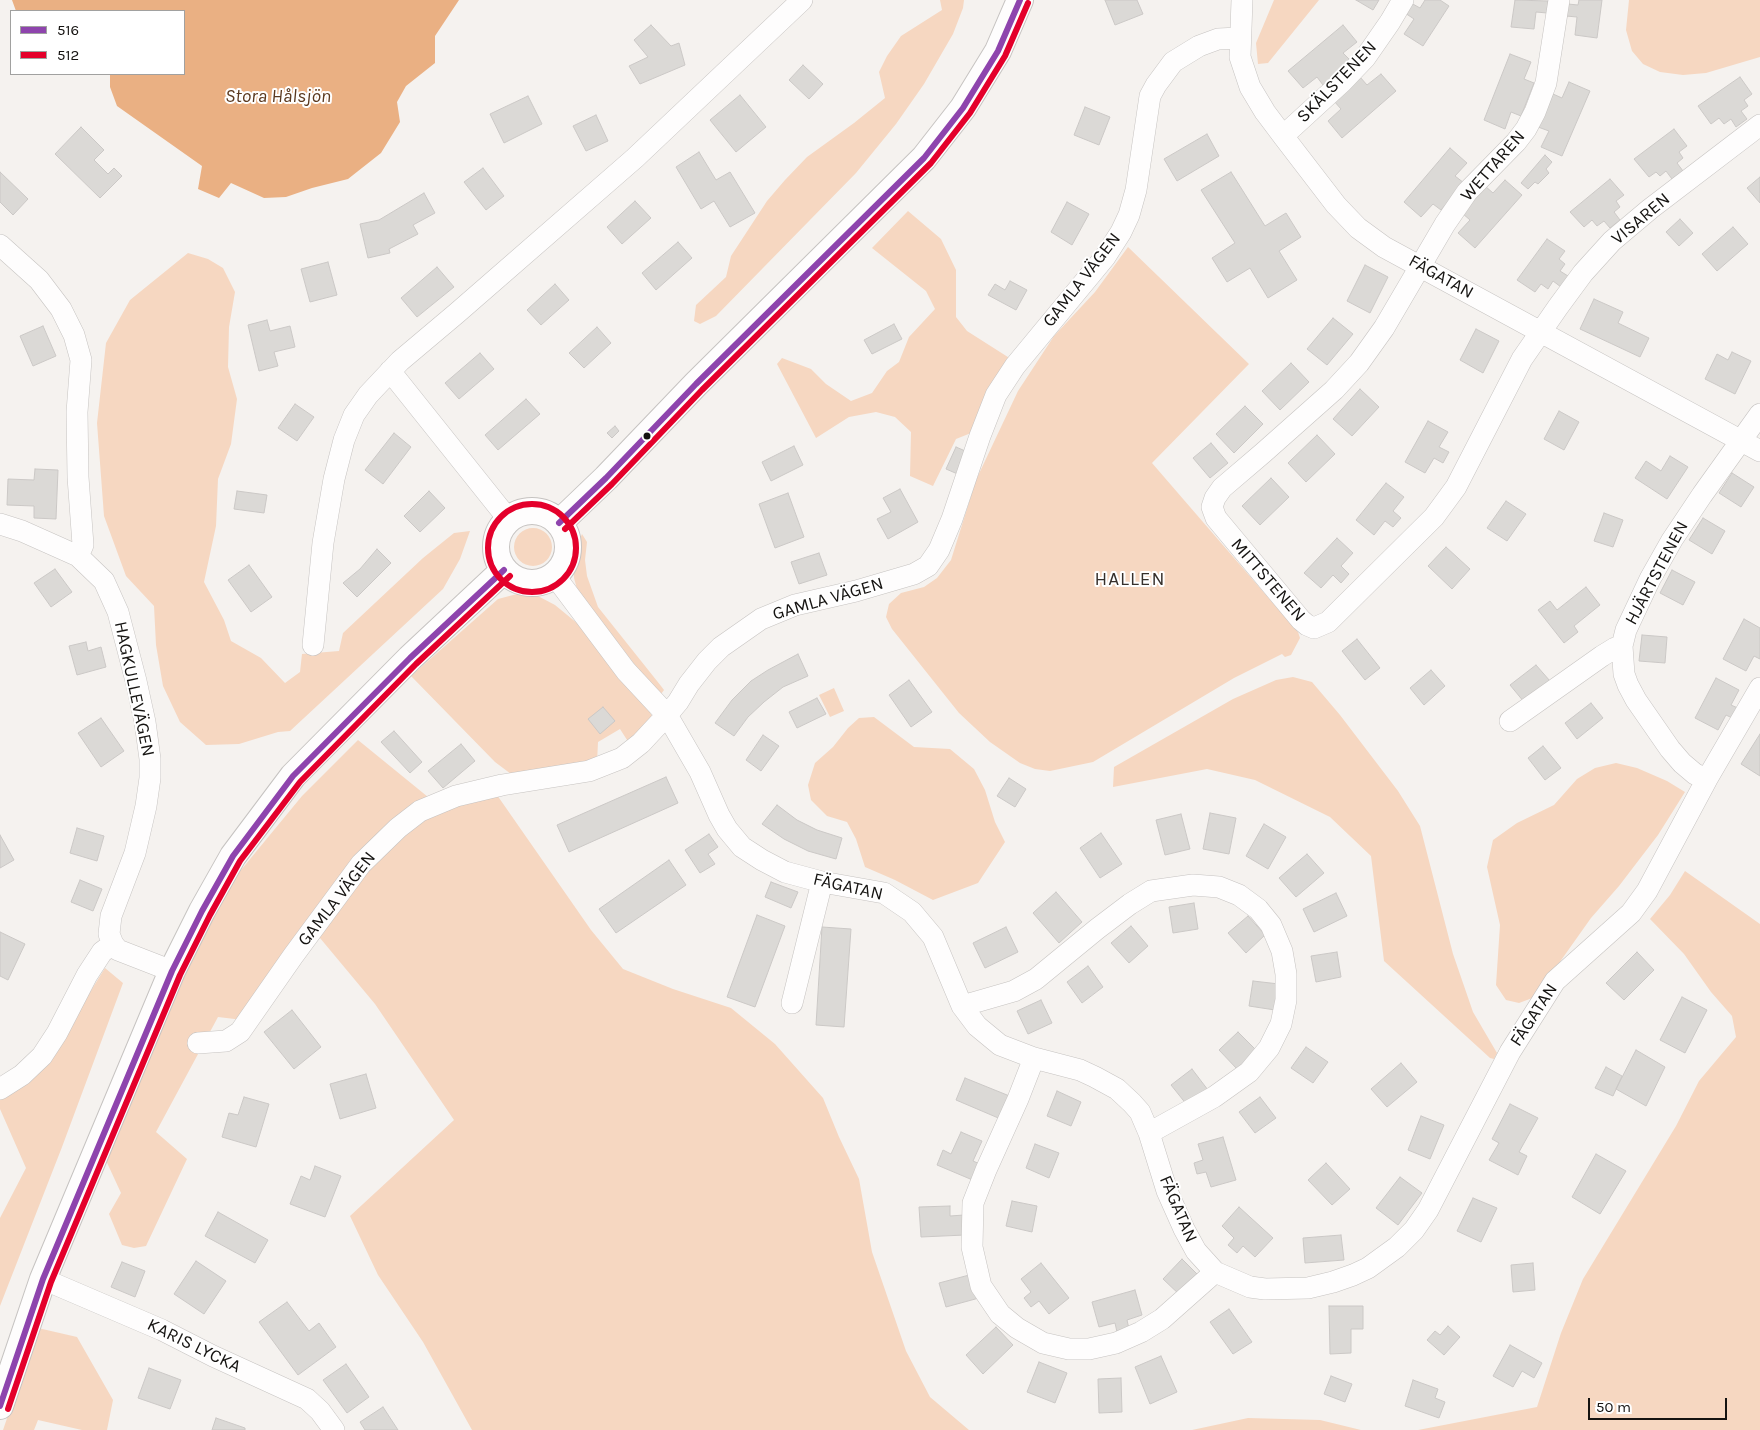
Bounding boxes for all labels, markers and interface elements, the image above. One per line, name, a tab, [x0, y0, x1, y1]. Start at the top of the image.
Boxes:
legend	[10, 10, 185, 75]
text: 516	[57, 21, 79, 39]
street label: SKÄLSTENEN	[1293, 37, 1381, 127]
text: 512	[57, 46, 79, 64]
water label: Stora Hålsjön	[225, 86, 331, 108]
street label: WETTAREN	[1456, 126, 1530, 206]
street label: VISAREN	[1607, 188, 1675, 250]
street label: GAMLA VÄGEN	[1038, 228, 1126, 332]
street label: FÄGATAN	[1405, 250, 1477, 304]
unlabelled marker	[642, 431, 652, 441]
street label: HJÄRTSTENEN	[1621, 517, 1693, 629]
street label: MITTSTENEN	[1226, 534, 1310, 626]
district label: HALLEN	[1094, 569, 1166, 591]
street label: GAMLA VÄGEN	[770, 573, 886, 625]
street label: HAGKULLEVÄGEN	[109, 620, 159, 758]
street label: GAMLA VÄGEN	[293, 847, 381, 951]
street label: FÄGATAN	[811, 869, 885, 905]
street label: FÄGATAN	[1506, 979, 1562, 1051]
street label: FÄGATAN	[1154, 1172, 1202, 1246]
street label: KARIS LYCKA	[144, 1314, 244, 1378]
scale bar	[1590, 1388, 1729, 1420]
text: 50 m	[1596, 1398, 1631, 1416]

